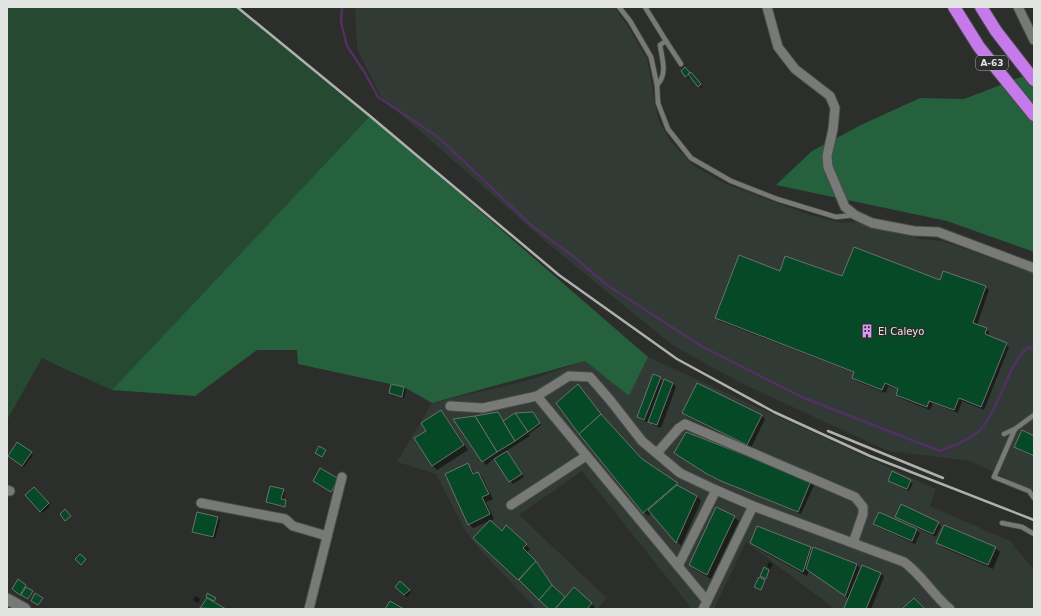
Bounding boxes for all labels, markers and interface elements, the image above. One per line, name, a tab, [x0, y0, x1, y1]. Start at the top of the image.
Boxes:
road number: A-63	[976, 56, 1008, 70]
building icon: El Caleyo	[859, 323, 875, 339]
place label: El Caleyo	[878, 326, 924, 337]

